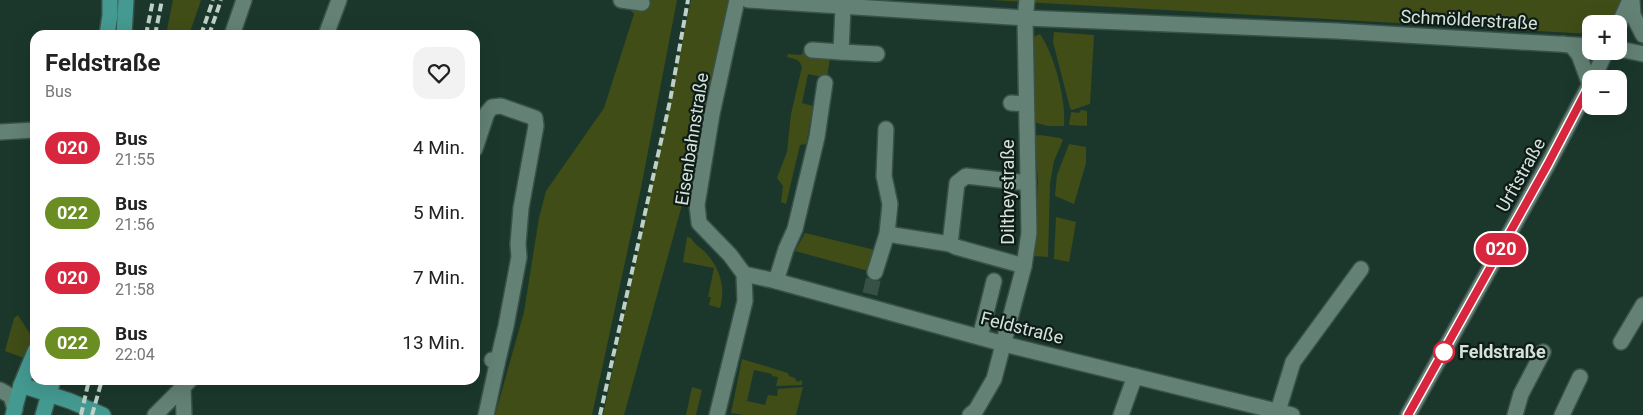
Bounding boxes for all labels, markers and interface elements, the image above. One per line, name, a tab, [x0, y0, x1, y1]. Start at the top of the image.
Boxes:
street label: Schmölderstraße	[1400, 5, 1538, 34]
map controls	[1582, 15, 1627, 115]
button: +	[1582, 15, 1627, 60]
button: heart	[413, 47, 465, 99]
text: Feldstraße	[45, 49, 161, 77]
button: −	[1582, 70, 1627, 115]
street label: Eisenbahnstraße	[671, 71, 712, 207]
text: Bus	[45, 82, 72, 101]
text: Bus	[115, 127, 148, 150]
street label: Urftstraße	[1492, 134, 1549, 215]
text: 4 Min.	[413, 136, 465, 159]
text: 020	[57, 137, 88, 158]
street label: Diltheystraße	[997, 139, 1018, 245]
text: 21:55	[115, 150, 155, 169]
text: Bus	[115, 192, 148, 215]
text: 5 Min.	[413, 201, 465, 224]
text: 022	[57, 202, 88, 223]
text: 21:56	[115, 215, 155, 234]
line badge: 020	[1472, 233, 1530, 265]
text: 020	[1486, 238, 1516, 259]
text: Bus	[115, 257, 148, 280]
text: 7 Min.	[413, 266, 465, 289]
text: 020	[57, 267, 88, 288]
text: 21:58	[115, 280, 155, 299]
street label: Feldstraße	[978, 307, 1066, 348]
text: Bus	[115, 322, 148, 345]
text: 13 Min.	[402, 331, 465, 354]
text: 022	[57, 332, 88, 353]
marker: Feldstraße	[1433, 341, 1455, 363]
place label: Feldstraße	[1459, 341, 1546, 362]
text: 22:04	[115, 345, 155, 364]

